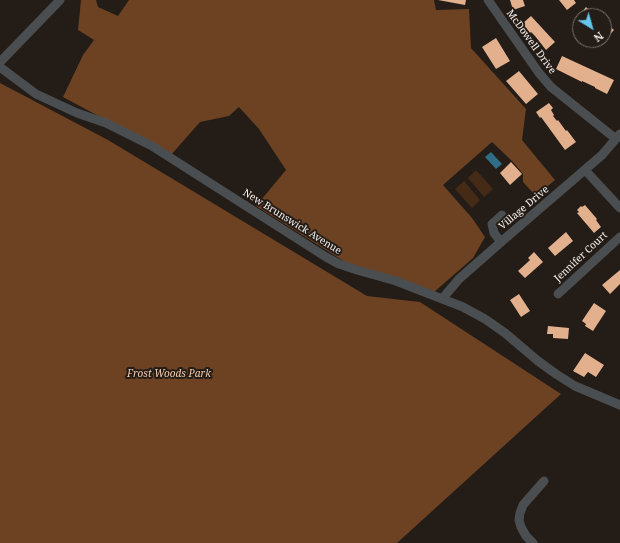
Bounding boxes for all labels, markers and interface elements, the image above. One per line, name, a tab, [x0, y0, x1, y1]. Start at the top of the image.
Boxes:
street label: McDowell Drive	[504, 8, 558, 76]
north arrow	[572, 8, 612, 48]
text: N	[591, 29, 607, 46]
street label: Village Drive	[497, 184, 551, 232]
street label: New Brunswick Avenue	[241, 187, 343, 257]
street label: Jennifer Court	[552, 229, 610, 285]
park label: Frost Woods Park	[127, 368, 211, 380]

